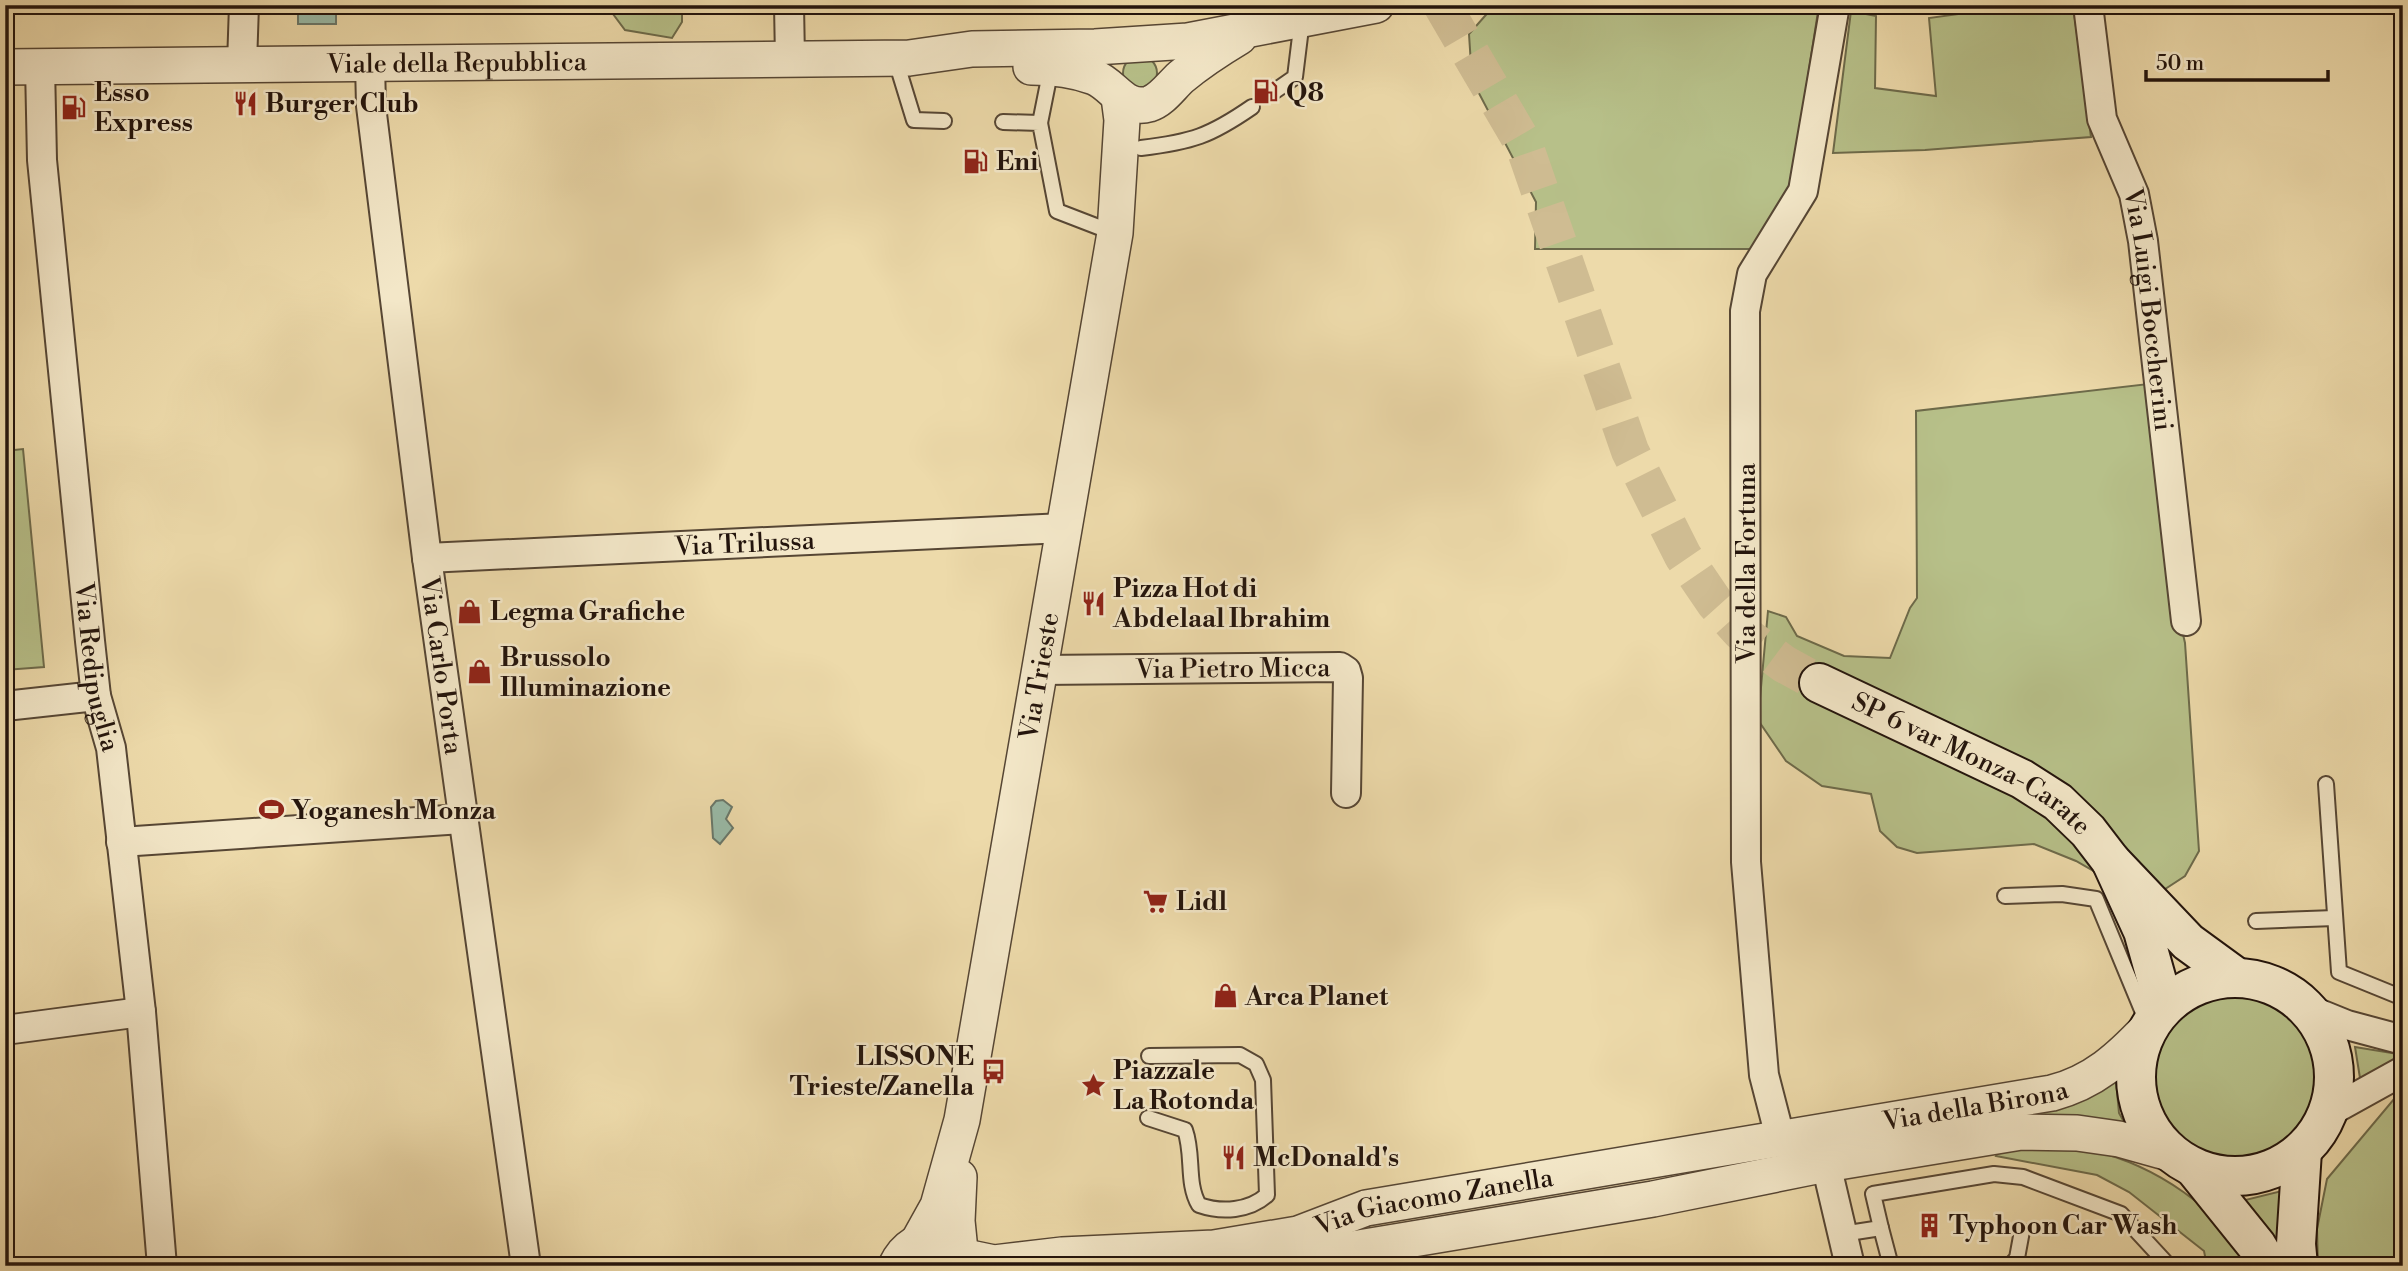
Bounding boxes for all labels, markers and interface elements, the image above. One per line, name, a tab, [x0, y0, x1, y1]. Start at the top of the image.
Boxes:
scale bar	[2146, 38, 2328, 82]
street label: Viale della Repubblica	[326, 46, 588, 81]
text: 50 m	[2156, 51, 2204, 77]
place label: Esso Express	[94, 77, 193, 139]
place label: Q8	[1286, 77, 1324, 109]
fuel station icon: Q8	[1252, 78, 1280, 106]
place label: Burger Club	[265, 88, 419, 120]
restaurant icon: Burger Club	[231, 89, 259, 117]
fuel station icon: Esso Express	[60, 93, 88, 121]
place label: Eni	[996, 146, 1038, 178]
fuel station icon: Eni	[962, 147, 990, 175]
street label: Via Luigi Boccherini	[2116, 185, 2179, 433]
street label: Via della Fortuna	[1731, 462, 1763, 664]
street label: Via Trilussa	[673, 525, 816, 563]
place label: Pizza Hot di Abdelaal Ibrahim	[1112, 573, 1331, 635]
street label: Via Carlo Porta	[413, 574, 469, 757]
street label: Via Redipuglia	[67, 580, 126, 756]
restaurant icon: Pizza Hot di Abdelaal Ibrahim	[1079, 589, 1107, 617]
place label: Legma Grafiche	[490, 596, 685, 628]
shop icon: Legma Grafiche	[456, 597, 484, 625]
street label: Via Trieste	[1013, 610, 1066, 743]
place label: Brussolo Illuminazione	[500, 642, 671, 704]
street label: Via Pietro Micca	[1134, 652, 1331, 686]
shop icon: Brussolo Illuminazione	[466, 658, 494, 686]
street label: SP 6 var Monza-Carate	[1847, 686, 2097, 842]
place label: Yoganesh Monza	[291, 795, 497, 827]
sports icon: Yoganesh Monza	[257, 796, 285, 824]
place label: Lidl	[1176, 886, 1227, 918]
supermarket icon: Lidl	[1142, 887, 1170, 915]
place label: Arca Planet	[1244, 981, 1389, 1013]
shop icon: Arca Planet	[1211, 982, 1239, 1010]
place label: LISSONE Trieste/Zanella	[790, 1041, 975, 1103]
place label: Piazzale La Rotonda	[1113, 1055, 1255, 1117]
bus stop icon: LISSONE Trieste/Zanella	[980, 1057, 1008, 1085]
place icon: Piazzale La Rotonda	[1079, 1071, 1107, 1099]
street label: Via della Birona	[1880, 1074, 2073, 1138]
place label: McDonald's	[1253, 1142, 1399, 1174]
restaurant icon: McDonald's	[1219, 1143, 1247, 1171]
street label: Via Giacomo Zanella	[1310, 1162, 1556, 1243]
place label: Typhoon Car Wash	[1949, 1210, 2177, 1242]
building icon: Typhoon Car Wash	[1915, 1211, 1943, 1239]

